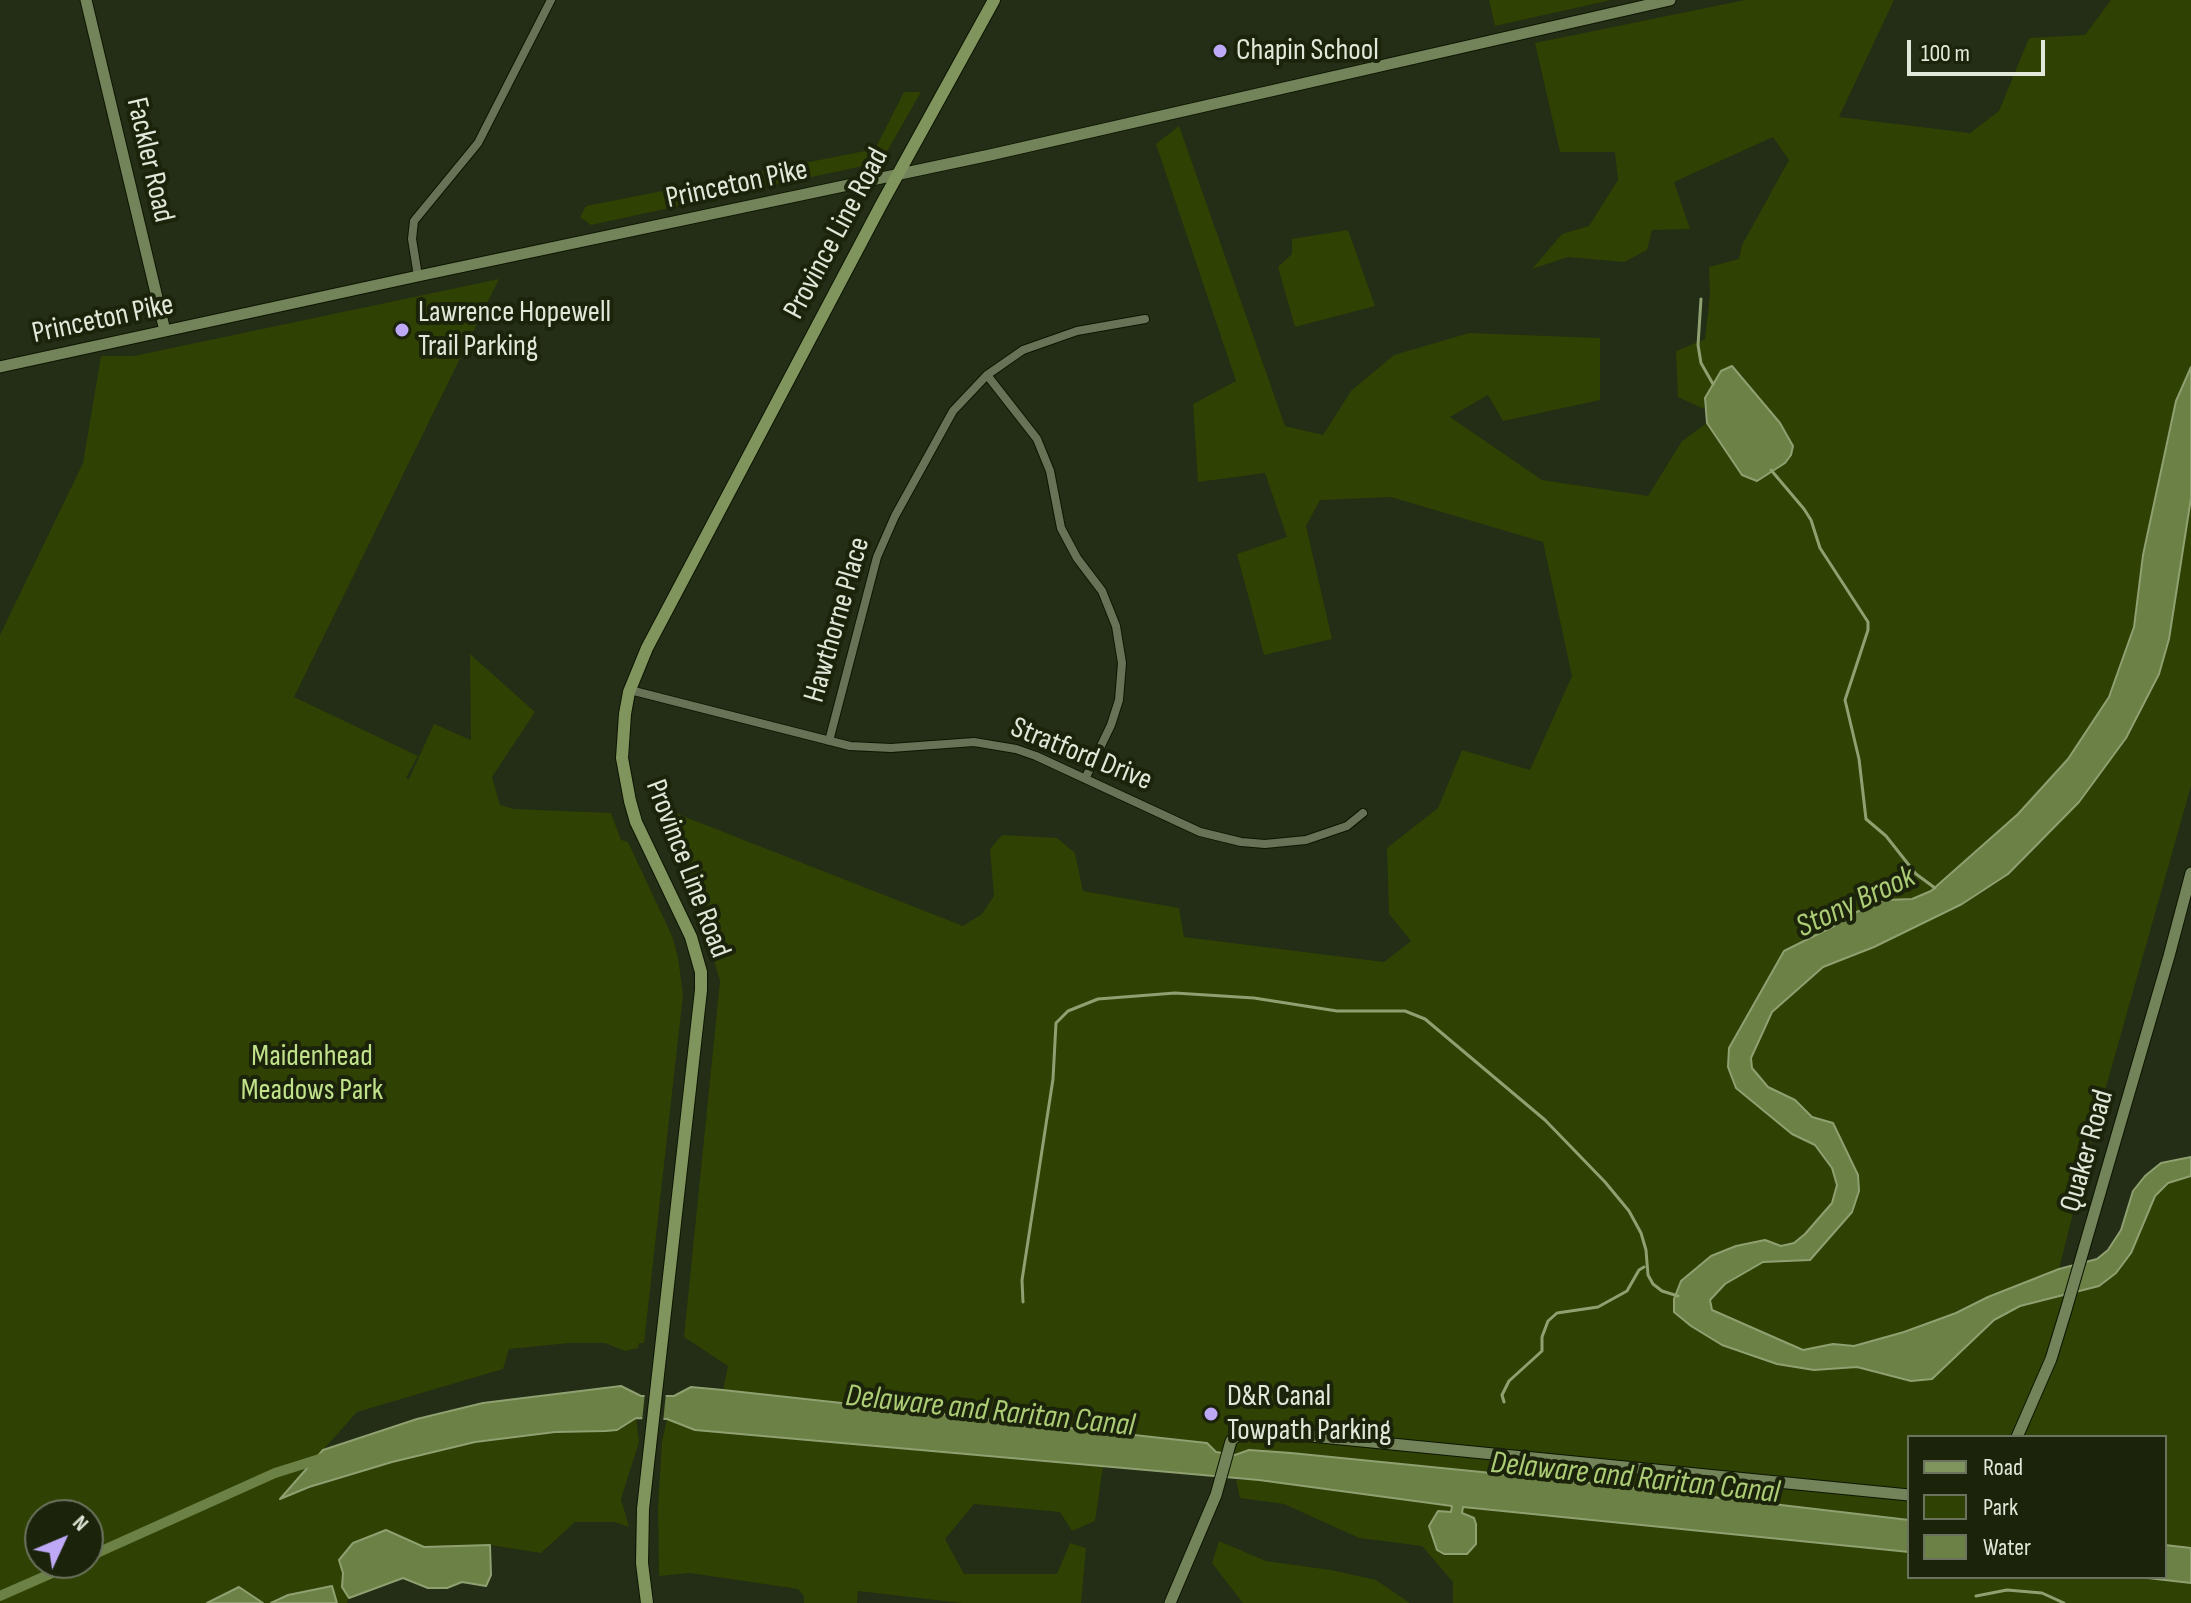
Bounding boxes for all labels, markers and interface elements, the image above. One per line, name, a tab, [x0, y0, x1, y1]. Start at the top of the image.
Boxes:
scale bar	[1911, 24, 2049, 74]
place label: Chapin School	[1236, 33, 1379, 69]
text: 100 m	[1921, 39, 1970, 68]
marker: Chapin School	[1211, 42, 1229, 60]
street label: Fackler Road	[117, 94, 181, 226]
street label: Province Line Road	[777, 143, 897, 325]
street label: Princeton Pike	[663, 152, 811, 218]
street label: Princeton Pike	[29, 287, 177, 353]
place label: Lawrence Hopewell Trail Parking	[418, 295, 611, 366]
marker: Lawrence Hopewell Trail Parking	[393, 321, 411, 339]
street label: Hawthorne Place	[797, 533, 879, 707]
street label: Stratford Drive	[1005, 710, 1157, 800]
street label: Province Line Road	[636, 775, 738, 963]
water label: Stony Brook	[1791, 859, 1921, 947]
park label: Maidenhead Meadows Park	[241, 1039, 383, 1110]
street label: Quaker Road	[2053, 1086, 2123, 1216]
water label: Delaware and Raritan Canal	[844, 1378, 1136, 1446]
place label: D&R Canal Towpath Parking	[1227, 1379, 1391, 1450]
marker: D&R Canal Towpath Parking	[1202, 1405, 1220, 1423]
legend	[1907, 1435, 2167, 1579]
water label: Delaware and Raritan Canal	[1489, 1445, 1781, 1513]
text: Road	[1983, 1453, 2023, 1482]
text: Park	[1983, 1493, 2018, 1522]
north arrow	[24, 1499, 104, 1579]
text: N	[66, 1510, 94, 1537]
text: Water	[1983, 1533, 2031, 1562]

